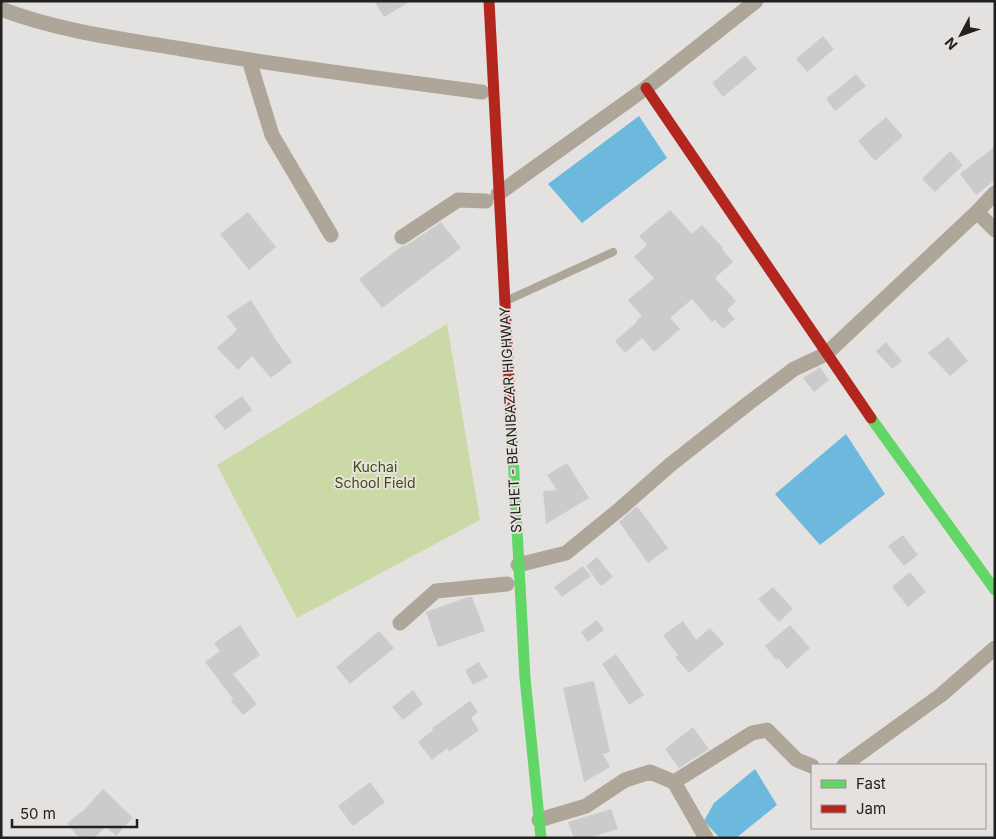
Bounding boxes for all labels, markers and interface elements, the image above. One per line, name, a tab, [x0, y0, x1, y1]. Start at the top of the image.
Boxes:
north arrow	[936, 10, 986, 60]
text: N	[941, 34, 961, 53]
street label: SYLHET - BEANIBAZAR HIGHWAY	[496, 306, 524, 534]
park label: Kuchai School Field	[334, 458, 416, 491]
legend	[811, 764, 986, 829]
text: Fast	[856, 774, 886, 793]
scale bar	[12, 796, 138, 828]
text: Jam	[856, 799, 886, 818]
text: 50 m	[20, 804, 56, 823]

